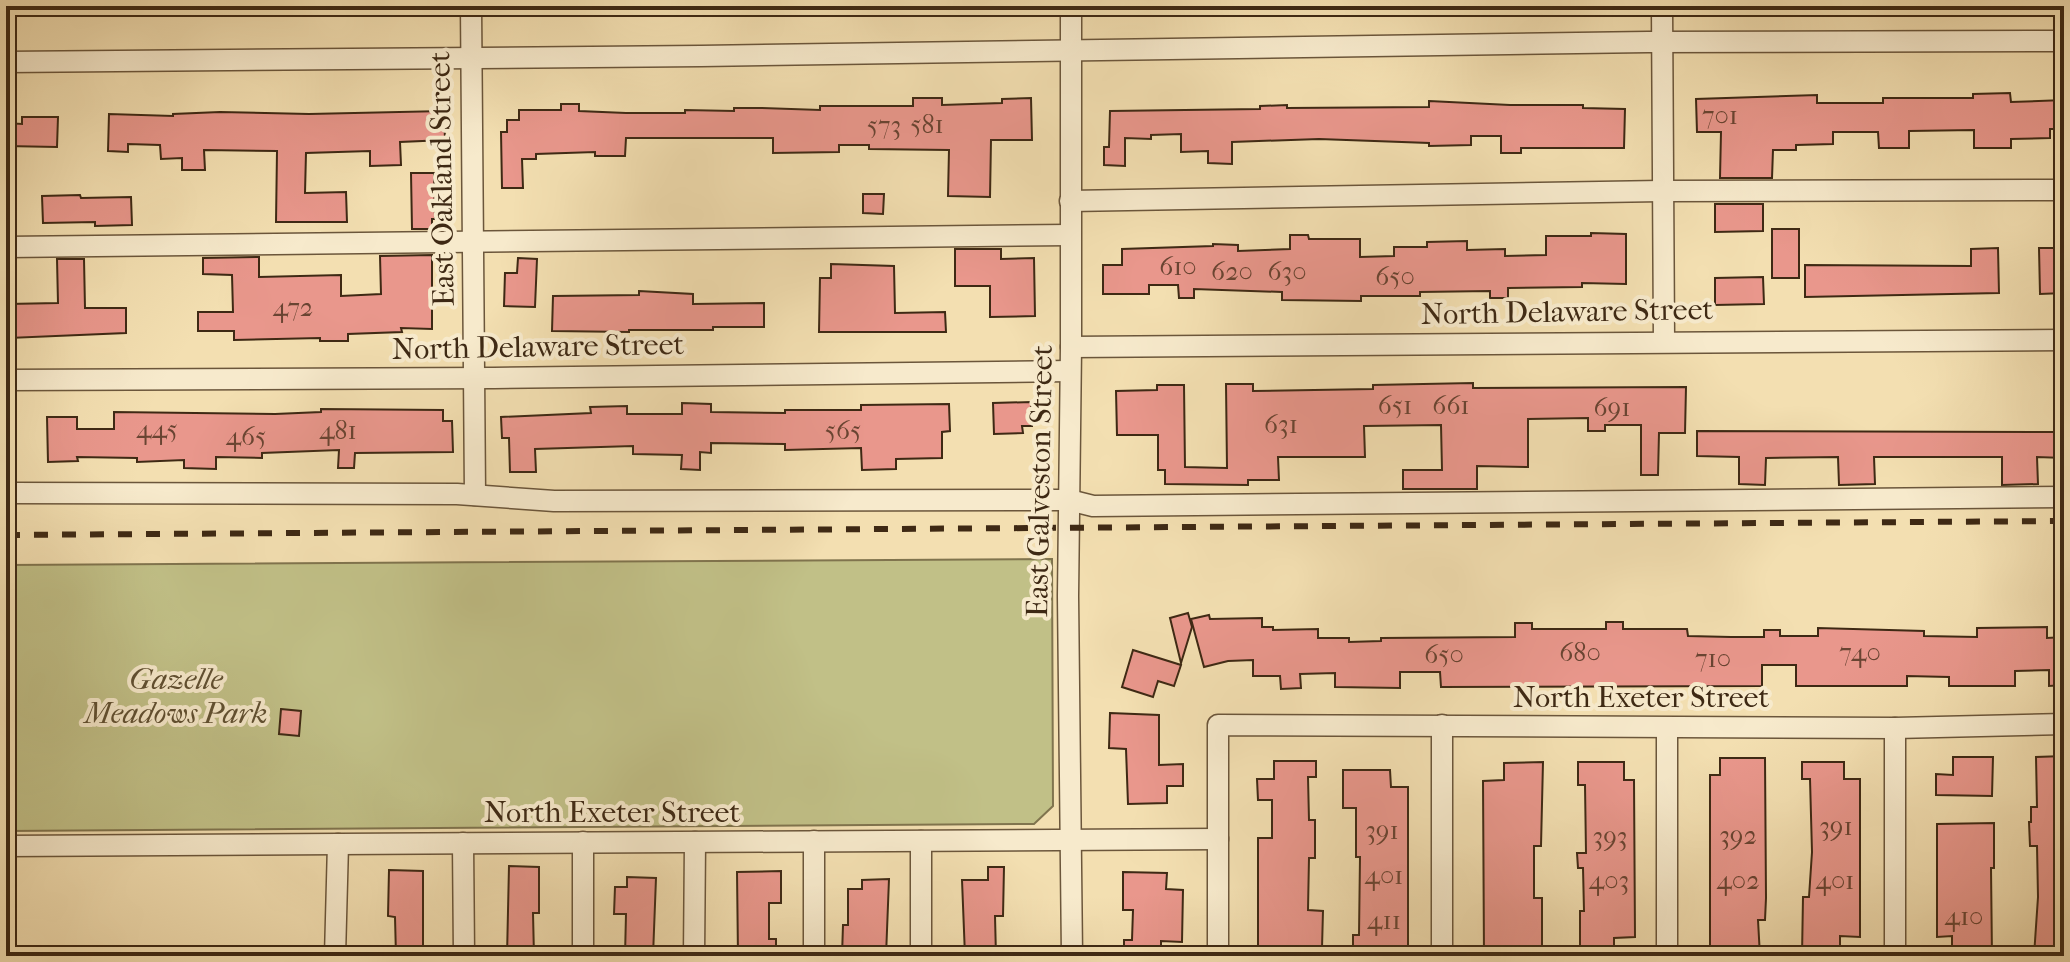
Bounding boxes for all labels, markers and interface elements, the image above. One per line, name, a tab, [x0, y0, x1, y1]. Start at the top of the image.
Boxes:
street label: East Oakland Street	[422, 51, 462, 307]
house number: 701	[1702, 100, 1738, 131]
house number: 581	[910, 109, 944, 140]
house number: 573	[867, 110, 901, 141]
house number: 610	[1159, 251, 1197, 282]
house number: 620	[1211, 256, 1253, 287]
house number: 630	[1267, 256, 1307, 287]
house number: 650	[1375, 261, 1415, 292]
house number: 472	[273, 292, 313, 323]
street label: North Delaware Street	[1421, 292, 1714, 332]
street label: North Delaware Street	[392, 327, 685, 367]
street label: East Galveston Street	[1020, 344, 1060, 618]
house number: 651	[1378, 390, 1412, 421]
house number: 661	[1432, 390, 1470, 421]
house number: 691	[1594, 392, 1631, 423]
house number: 631	[1264, 409, 1298, 440]
house number: 445	[136, 414, 178, 445]
house number: 481	[319, 415, 357, 446]
house number: 565	[825, 415, 861, 446]
house number: 465	[226, 421, 266, 452]
house number: 680	[1559, 637, 1601, 668]
house number: 740	[1839, 637, 1881, 668]
house number: 650	[1424, 639, 1464, 670]
house number: 710	[1695, 643, 1731, 674]
park label: Gazelle Meadows Park	[83, 662, 268, 731]
street label: North Exeter Street	[1513, 680, 1769, 715]
street label: North Exeter Street	[484, 795, 740, 830]
house number: 391	[1819, 811, 1853, 842]
house number: 391	[1365, 815, 1399, 846]
house number: 392	[1719, 820, 1757, 851]
house number: 393	[1593, 821, 1627, 852]
house number: 401	[1365, 860, 1403, 891]
house number: 403	[1589, 865, 1629, 896]
house number: 402	[1716, 865, 1760, 896]
house number: 401	[1816, 865, 1854, 896]
house number: 410	[1945, 901, 1983, 932]
house number: 411	[1367, 905, 1401, 936]

